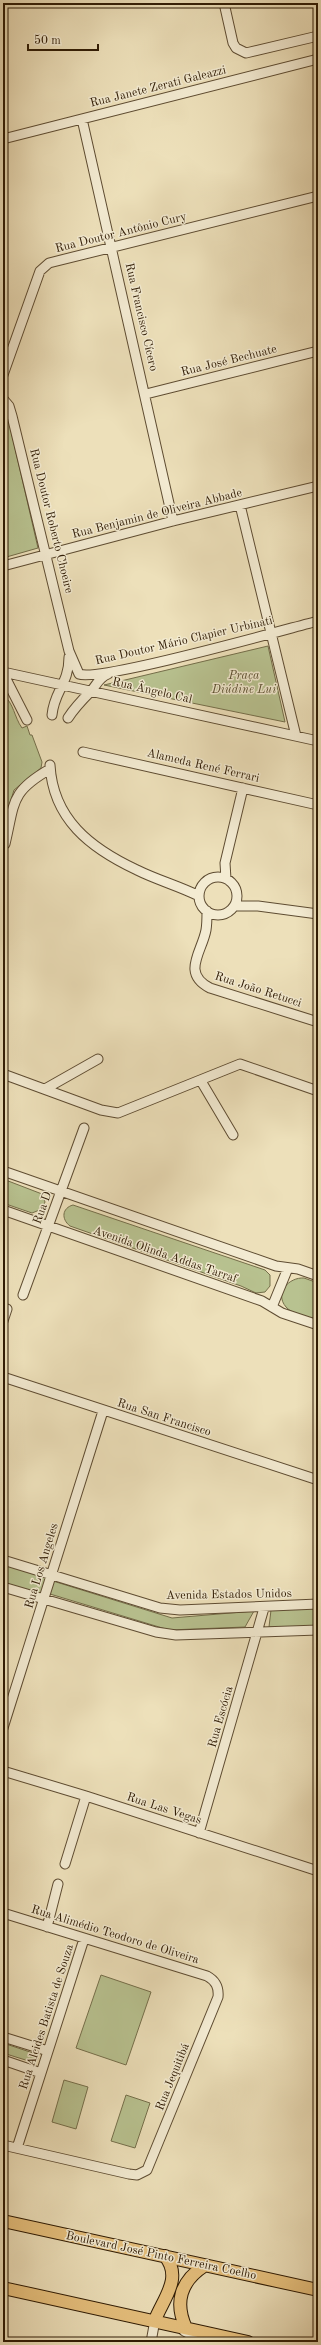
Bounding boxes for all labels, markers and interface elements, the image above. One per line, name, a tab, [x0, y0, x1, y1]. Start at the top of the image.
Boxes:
scale bar	[28, 26, 98, 52]
text: 50 m	[34, 34, 61, 47]
street label: Rua Janete Zerati Galeazzi	[89, 64, 227, 110]
street label: Rua Doutor Antônio Cury	[54, 211, 189, 255]
street label: Rua Francisco Cícero	[123, 262, 159, 372]
street label: Rua José Bechuate	[180, 343, 279, 379]
street label: Rua Doutor Roberto Choeire	[27, 447, 75, 595]
street label: Rua Benjamin de Oliveira Abbade	[71, 487, 244, 541]
street label: Rua Doutor Mário Clapier Urbinati	[94, 615, 274, 667]
park label: Praça Diúdine Lui	[211, 670, 276, 696]
street label: Rua Ângelo Cal	[111, 673, 194, 706]
street label: Alameda René Ferrari	[146, 747, 260, 785]
street label: Rua João Retucci	[213, 970, 303, 1010]
street label: Rua D	[32, 1190, 54, 1226]
street label: Avenida Olinda Addas Tarraf	[91, 1225, 240, 1286]
street label: Rua San Francisco	[116, 1397, 212, 1439]
street label: Rua Los Angeles	[23, 1522, 61, 1610]
street label: Avenida Estados Unidos	[166, 1588, 292, 1602]
street label: Rua Escócia	[206, 1685, 236, 1749]
street label: Rua Las Vegas	[125, 1791, 203, 1827]
street label: Rua Alimédio Teodoro de Oliveira	[30, 1904, 200, 1966]
street label: Rua Alcides Batista de Souza	[18, 1943, 76, 2091]
street label: Rua Jequitibá	[154, 2042, 192, 2112]
street label: Boulevard José Pinto Ferreira Coelho	[65, 2230, 257, 2282]

